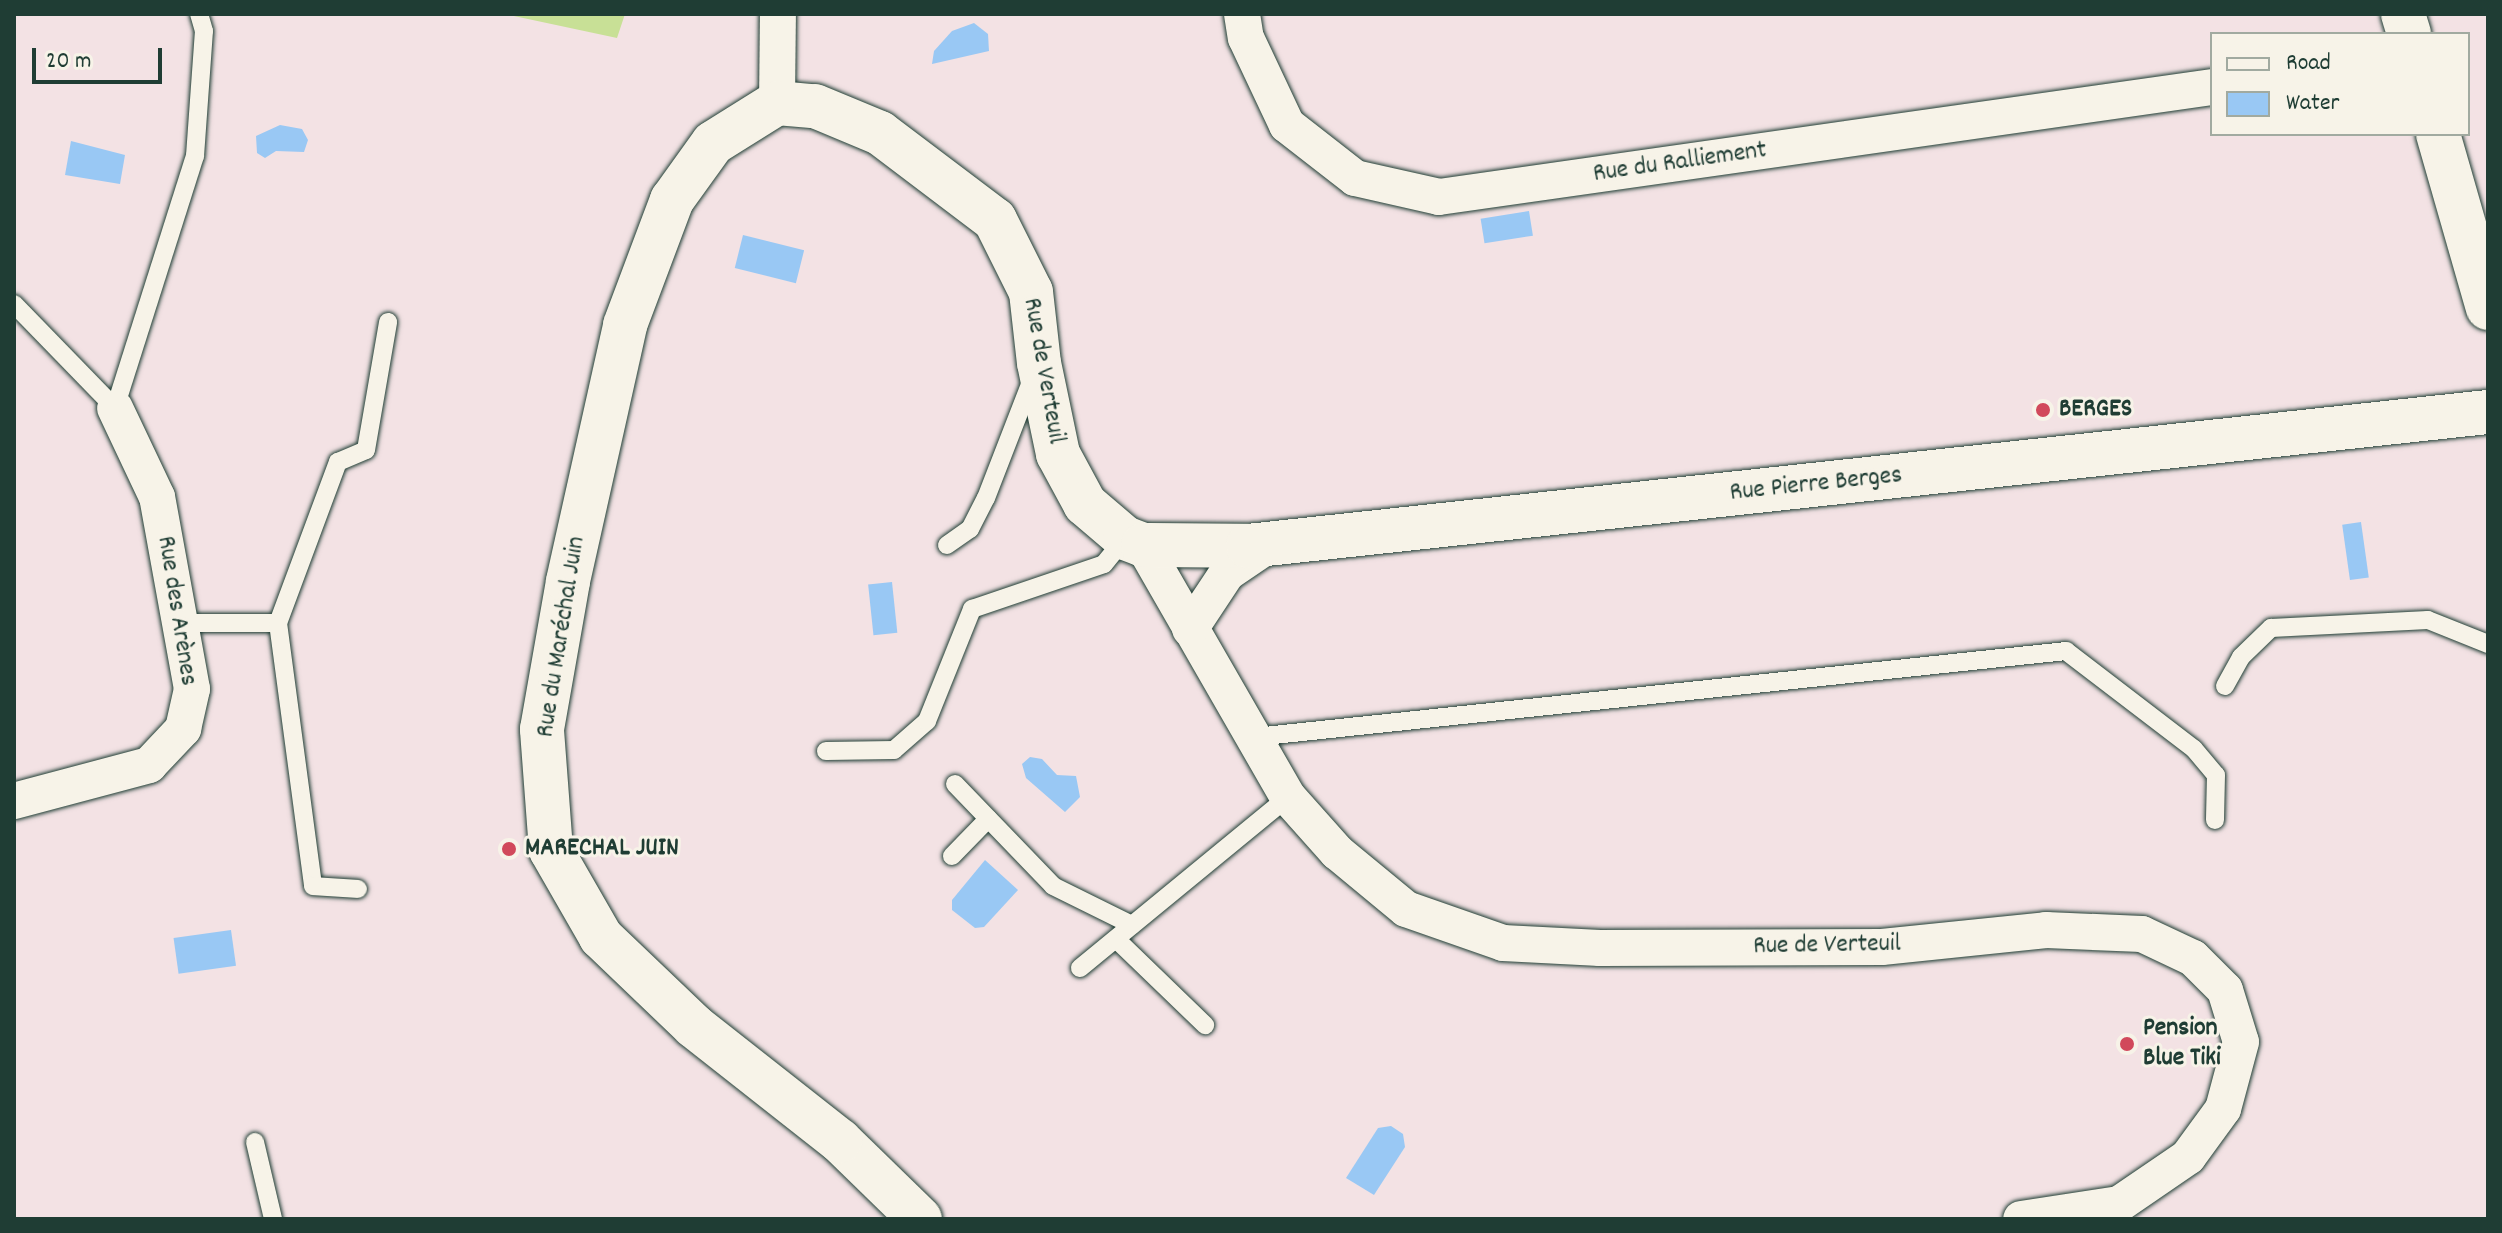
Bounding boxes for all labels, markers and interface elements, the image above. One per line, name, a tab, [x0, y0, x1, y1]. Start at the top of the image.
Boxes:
scale bar	[36, 32, 166, 82]
legend	[2210, 32, 2470, 136]
text: 20 m	[46, 45, 92, 79]
text: Road	[2286, 47, 2331, 81]
text: Water	[2286, 87, 2339, 121]
street label: Rue du Ralliement	[1591, 135, 1769, 191]
street label: Rue de Verteuil	[1015, 296, 1071, 446]
place label: BERGES	[2059, 394, 2132, 426]
marker: BERGES	[2034, 401, 2052, 419]
street label: Rue Pierre Berges	[1728, 460, 1904, 510]
street label: Rue des Arènes	[149, 534, 203, 688]
street label: Rue du Maréchal Juin	[531, 534, 593, 740]
place label: MARECHAL JUIN	[525, 833, 679, 865]
marker: MARECHAL JUIN	[500, 840, 518, 858]
street label: Rue de Verteuil	[1753, 929, 1901, 963]
place label: Pension Blue Tiki	[2143, 1013, 2221, 1074]
marker: Pension Blue Tiki	[2118, 1035, 2136, 1053]

